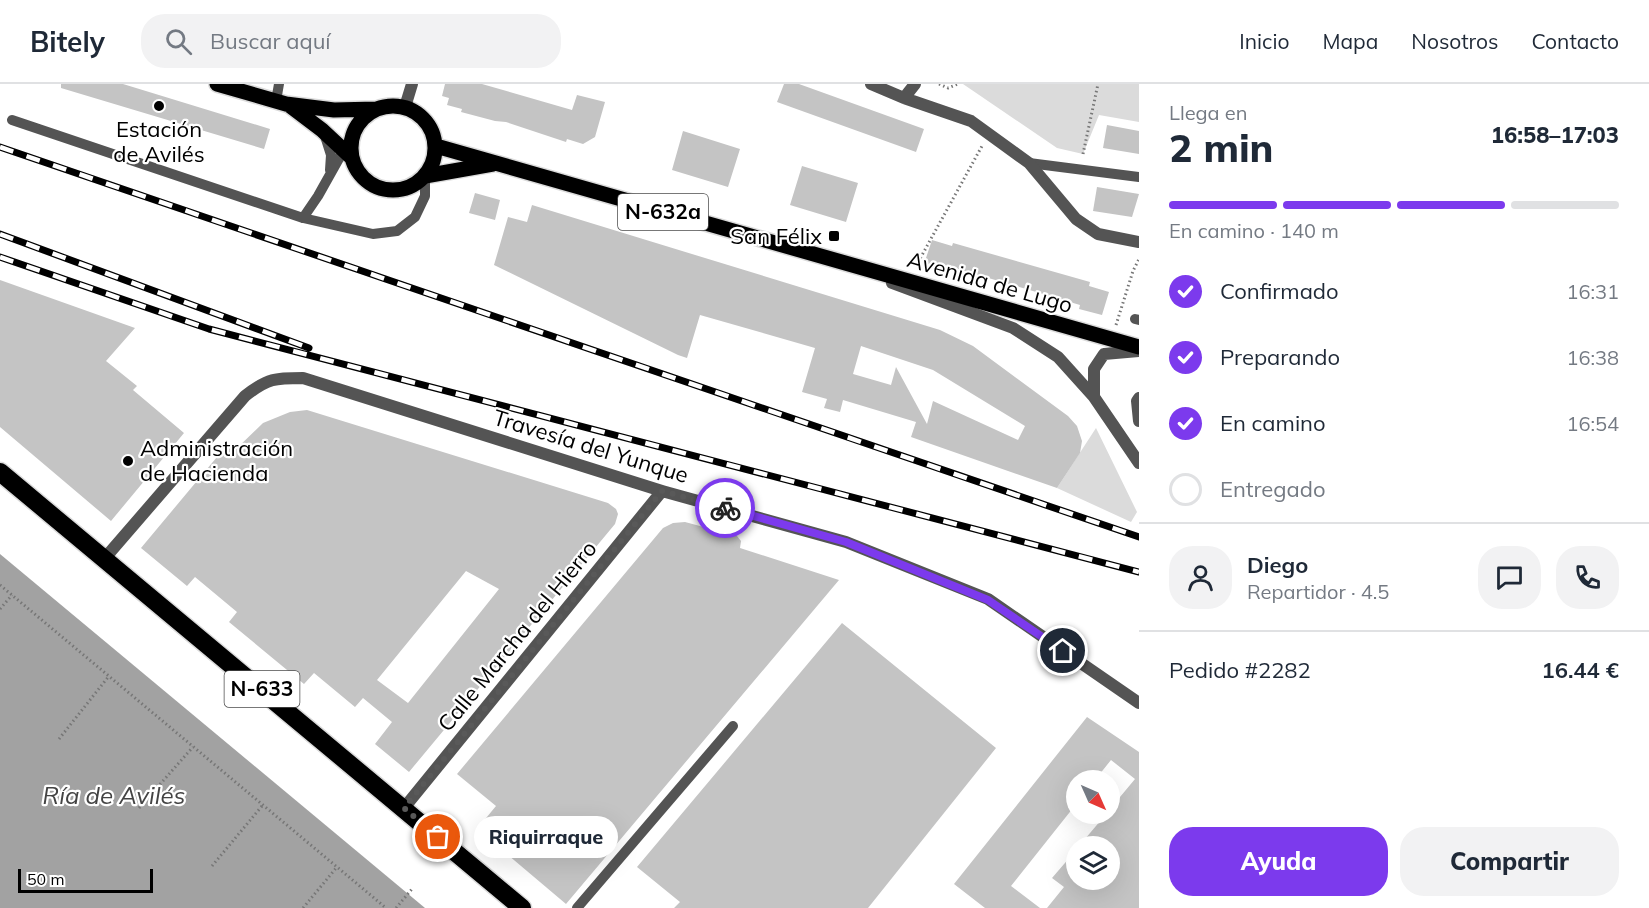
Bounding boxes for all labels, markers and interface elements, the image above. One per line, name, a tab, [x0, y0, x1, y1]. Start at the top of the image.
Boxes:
search box	[141, 14, 561, 68]
text: Bitely	[30, 24, 105, 59]
icon: search	[162, 25, 195, 58]
text: Buscar aquí	[210, 27, 331, 55]
text: Inicio	[1239, 28, 1289, 54]
text: Mapa	[1322, 28, 1378, 54]
text: Nosotros	[1411, 28, 1498, 54]
text: Contacto	[1531, 28, 1619, 54]
marker: Estación de Avilés	[152, 99, 166, 113]
text: Llega en	[1169, 100, 1247, 125]
place label: Estación de Avilés	[113, 115, 205, 168]
text: 16:58–17:03	[1491, 121, 1619, 149]
text: 2 min	[1169, 123, 1274, 172]
road number: N-632a	[618, 194, 708, 230]
text: En camino · 140 m	[1169, 218, 1339, 243]
place label: San Félix	[730, 222, 822, 250]
marker: San Félix	[827, 229, 841, 243]
street label: Avenida de Lugo	[904, 245, 1076, 319]
icon: check	[1169, 275, 1202, 308]
text: Confirmado	[1220, 277, 1339, 305]
text: 16:31	[1566, 279, 1619, 304]
icon: check	[1169, 341, 1202, 374]
text: Preparando	[1220, 343, 1340, 371]
text: 16:38	[1566, 345, 1619, 370]
street label: Travesía del Yunque	[490, 403, 692, 489]
icon: check	[1169, 407, 1202, 440]
text: En camino	[1220, 409, 1326, 437]
text: 16:54	[1566, 411, 1619, 436]
place label: Administración de Hacienda	[140, 434, 293, 487]
marker: Administración de Hacienda	[121, 454, 135, 468]
text: Entregado	[1220, 475, 1326, 503]
courier	[695, 478, 755, 538]
icon: bike	[709, 492, 742, 525]
street label: Calle Marcha del Hierro	[431, 535, 603, 737]
button: person	[1169, 546, 1232, 609]
button: chat	[1478, 546, 1541, 609]
button: phone	[1556, 546, 1619, 609]
text: Diego	[1247, 551, 1308, 579]
text: Repartidor · 4.5	[1247, 579, 1389, 604]
pin	[1037, 625, 1088, 676]
icon: home	[1046, 634, 1079, 667]
text: Pedido #2282	[1169, 656, 1311, 684]
text: 16.44 €	[1542, 656, 1619, 684]
road number: N-633	[224, 671, 300, 707]
north arrow	[1066, 770, 1120, 824]
map controls	[1066, 770, 1120, 890]
water label: Ría de Avilés	[43, 780, 185, 810]
pin	[412, 811, 463, 862]
callout: Riquirraque	[474, 816, 618, 858]
icon: bag	[421, 820, 454, 853]
text: Riquirraque	[489, 824, 603, 849]
button: Ayuda	[1169, 827, 1388, 896]
button: Compartir	[1400, 827, 1619, 896]
button: layers	[1066, 836, 1120, 890]
scale bar	[18, 866, 153, 894]
text: 50 m	[27, 869, 64, 889]

